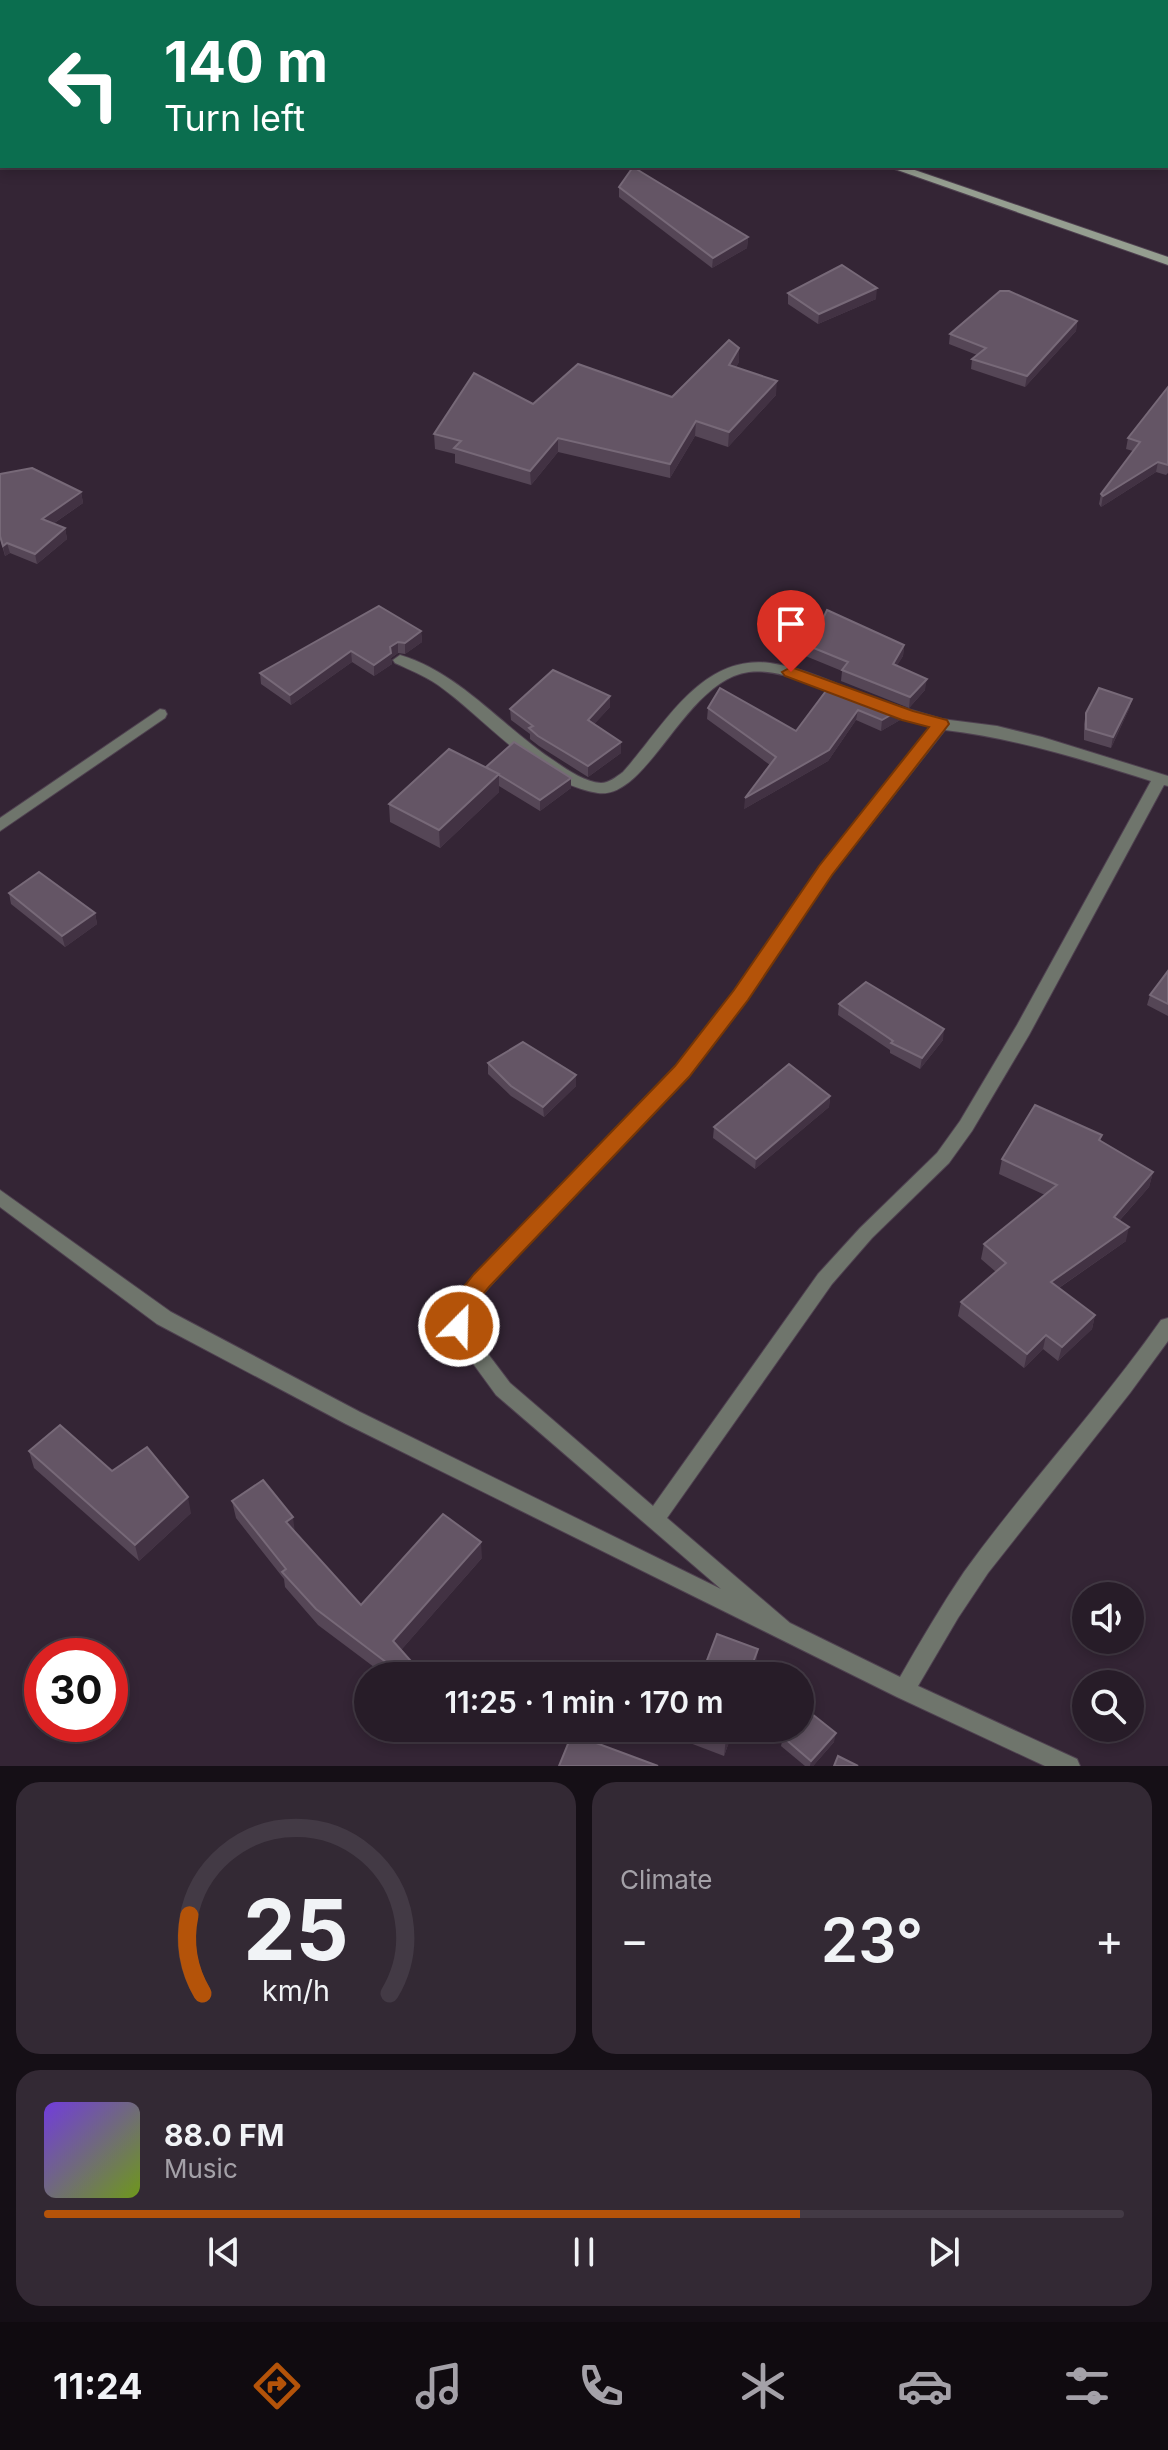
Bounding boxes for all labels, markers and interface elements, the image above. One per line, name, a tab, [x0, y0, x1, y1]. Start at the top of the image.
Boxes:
text: 140 m	[164, 28, 328, 96]
icon: left	[32, 32, 136, 136]
text: Turn left	[164, 96, 305, 140]
pin	[757, 590, 825, 672]
icon: arrive	[769, 602, 813, 646]
position arrow	[417, 1284, 501, 1368]
map controls	[1072, 1582, 1144, 1742]
button: sound	[1072, 1582, 1144, 1654]
speed limit sign: 30	[24, 1638, 128, 1742]
button: search	[1072, 1670, 1144, 1742]
text: 11:25 · 1 min · 170 m	[444, 1684, 724, 1720]
text: Climate	[620, 1864, 712, 1895]
text: 25	[243, 1879, 349, 1980]
text: 23°	[821, 1904, 923, 1976]
text: −	[620, 1913, 649, 1967]
text: +	[1095, 1913, 1124, 1967]
text: km/h	[262, 1973, 330, 2008]
text: 88.0 FM	[164, 2117, 284, 2153]
text: Music	[164, 2153, 238, 2184]
icon: previous	[202, 2230, 246, 2274]
icon: pause	[562, 2230, 606, 2274]
icon: next	[922, 2230, 966, 2274]
icon: directions	[249, 2358, 305, 2414]
icon: music	[411, 2358, 467, 2414]
icon: phone	[573, 2358, 629, 2414]
icon: climate	[735, 2358, 791, 2414]
icon: car	[897, 2358, 953, 2414]
icon: filters	[1059, 2358, 1115, 2414]
text: 11:24	[53, 2364, 143, 2408]

